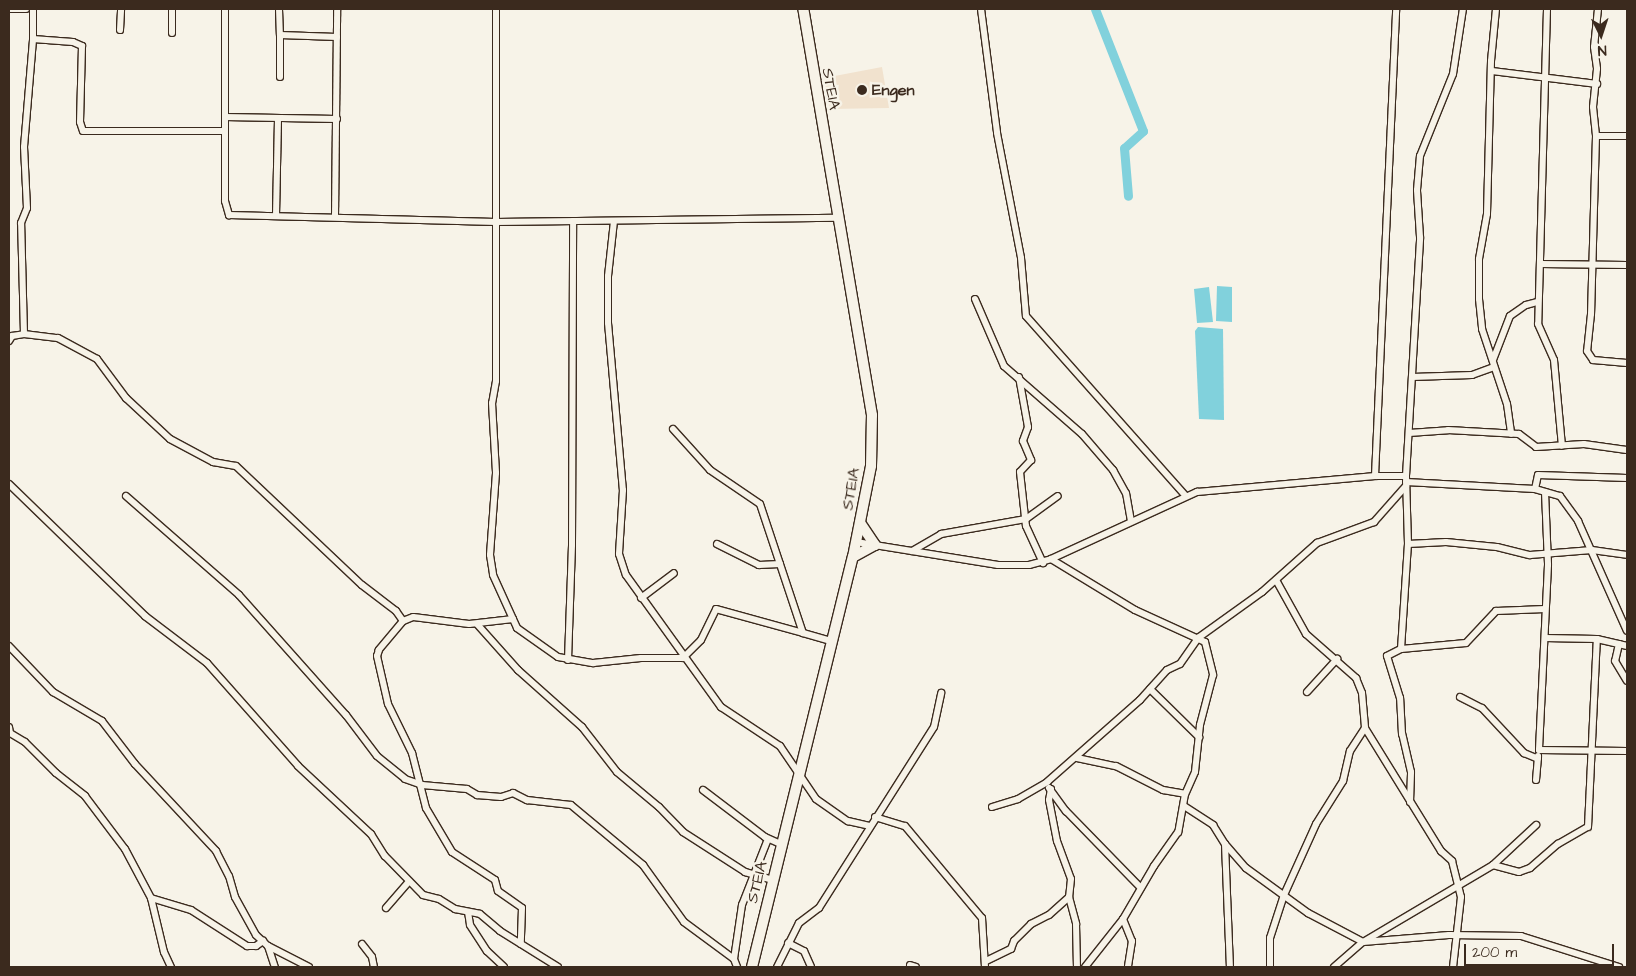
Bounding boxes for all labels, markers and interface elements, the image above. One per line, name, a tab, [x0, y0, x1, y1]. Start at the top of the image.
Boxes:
north arrow	[1576, 10, 1626, 60]
text: N	[1597, 40, 1607, 60]
street label: STEIA	[818, 66, 844, 112]
place label: Engen	[872, 80, 914, 100]
marker: Engen	[856, 84, 868, 96]
street label: STEIA	[838, 466, 864, 512]
street label: STEIA	[743, 859, 771, 905]
scale bar	[1466, 934, 1616, 966]
text: 200 m	[1472, 942, 1517, 963]

